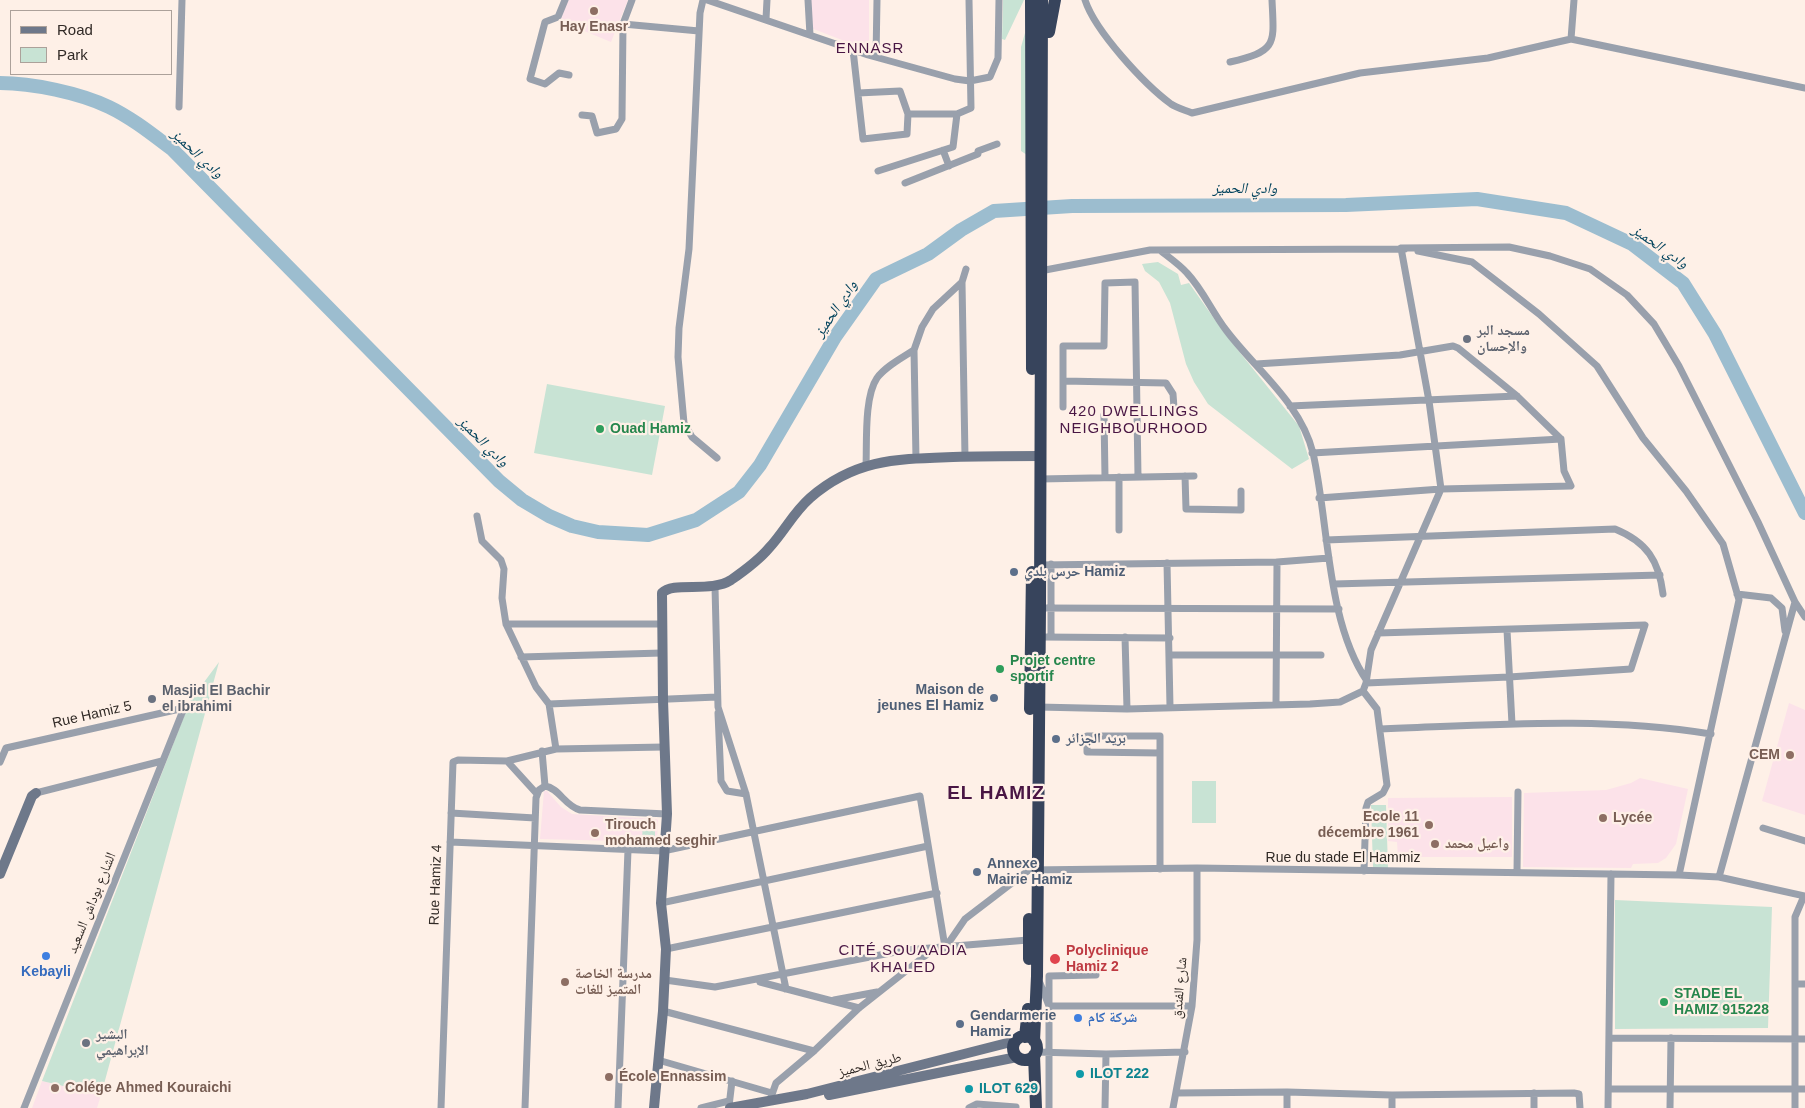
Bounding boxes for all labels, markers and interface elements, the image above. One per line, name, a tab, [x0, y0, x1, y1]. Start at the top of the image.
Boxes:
marker: Hay Enasr	[588, 5, 600, 17]
legend	[10, 10, 172, 75]
place label: Hay Enasr	[560, 19, 628, 35]
text: Road	[57, 21, 93, 38]
district label: ENNASR	[835, 40, 905, 58]
text: Park	[57, 46, 88, 63]
water label: وادي الحميز	[167, 125, 227, 183]
water label: وادي الحميز	[1213, 180, 1277, 198]
water label: وادي الحميز	[1628, 221, 1692, 273]
water label: وادي الحميز	[810, 277, 862, 341]
place label: مسجد البر والإحسان	[1477, 323, 1530, 356]
marker: مسجد البر والإحسان	[1461, 333, 1473, 345]
district label: 420 DWELLINGS NEIGHBOURHOOD	[1058, 403, 1210, 438]
water label: وادي الحميز	[454, 413, 512, 471]
place label: Ouad Hamiz	[610, 421, 691, 437]
marker: Ouad Hamiz	[594, 423, 606, 435]
place label: حرس بلدي Hamiz	[1024, 564, 1125, 580]
marker: حرس بلدي Hamiz	[1008, 566, 1020, 578]
place label: Projet centre sportif	[1010, 653, 1096, 686]
marker: Projet centre sportif	[994, 663, 1006, 675]
place label: Maison de jeunes El Hamiz	[877, 682, 984, 714]
place label: Masjid El Bachir el ibrahimi	[162, 683, 270, 716]
marker: Maison de jeunes El Hamiz	[988, 692, 1000, 704]
marker: Masjid El Bachir el ibrahimi	[146, 693, 158, 705]
street label: Rue Hamiz 5	[51, 698, 133, 732]
place label: بريد الجزائر	[1066, 731, 1126, 747]
marker: بريد الجزائر	[1050, 733, 1062, 745]
place label: CEM	[1749, 747, 1780, 763]
marker: CEM	[1784, 749, 1796, 761]
district label: EL HAMIZ	[946, 783, 1046, 805]
place label: Ecole 11 décembre 1961	[1318, 809, 1419, 842]
place label: Lycée	[1613, 810, 1652, 826]
marker: Lycée	[1597, 812, 1609, 824]
place label: Tirouch mohamed seghir	[605, 817, 717, 850]
marker: Ecole 11 décembre 1961	[1423, 819, 1435, 831]
marker: Tirouch mohamed seghir	[589, 827, 601, 839]
place label: واعيل محمد	[1445, 836, 1509, 852]
marker: واعيل محمد	[1429, 838, 1441, 850]
street label: Rue Hamiz 4	[426, 844, 446, 926]
street label: الشارع بوداش السعيد	[64, 850, 120, 956]
street label: Rue du stade El Hammiz	[1266, 850, 1420, 866]
place label: Annexe Mairie Hamiz	[987, 856, 1073, 889]
marker: Annexe Mairie Hamiz	[971, 866, 983, 878]
district label: CITÉ SOUAADIA KHALED	[837, 942, 969, 977]
place label: Polyclinique Hamiz 2	[1066, 943, 1148, 976]
marker: Kebayli	[40, 950, 52, 962]
marker: Polyclinique Hamiz 2	[1048, 952, 1062, 966]
street label: شارع الفندق	[1169, 956, 1191, 1020]
place label: Kebayli	[21, 964, 71, 980]
place label: مدرسة الخاصة المتميز للغات	[575, 966, 652, 999]
marker: مدرسة الخاصة المتميز للغات	[559, 976, 571, 988]
place label: STADE EL HAMIZ 915228	[1674, 986, 1769, 1019]
marker: STADE EL HAMIZ 915228	[1658, 996, 1670, 1008]
place label: Gendarmerie Hamiz	[970, 1008, 1056, 1040]
place label: شركة كام	[1088, 1010, 1137, 1026]
marker: شركة كام	[1072, 1012, 1084, 1024]
marker: Gendarmerie Hamiz	[954, 1018, 966, 1030]
place label: البشير الإبراهيمي	[96, 1027, 149, 1060]
marker: البشير الإبراهيمي	[80, 1037, 92, 1049]
street label: طريق الحميز	[837, 1049, 903, 1081]
place label: ILOT 222	[1090, 1066, 1149, 1082]
marker: ILOT 222	[1074, 1068, 1086, 1080]
place label: École Ennassim	[619, 1069, 726, 1085]
marker: École Ennassim	[603, 1071, 615, 1083]
place label: Colége Ahmed Kouraichi	[65, 1080, 231, 1096]
place label: ILOT 629	[979, 1081, 1038, 1097]
marker: Colége Ahmed Kouraichi	[49, 1082, 61, 1094]
marker: ILOT 629	[963, 1083, 975, 1095]

